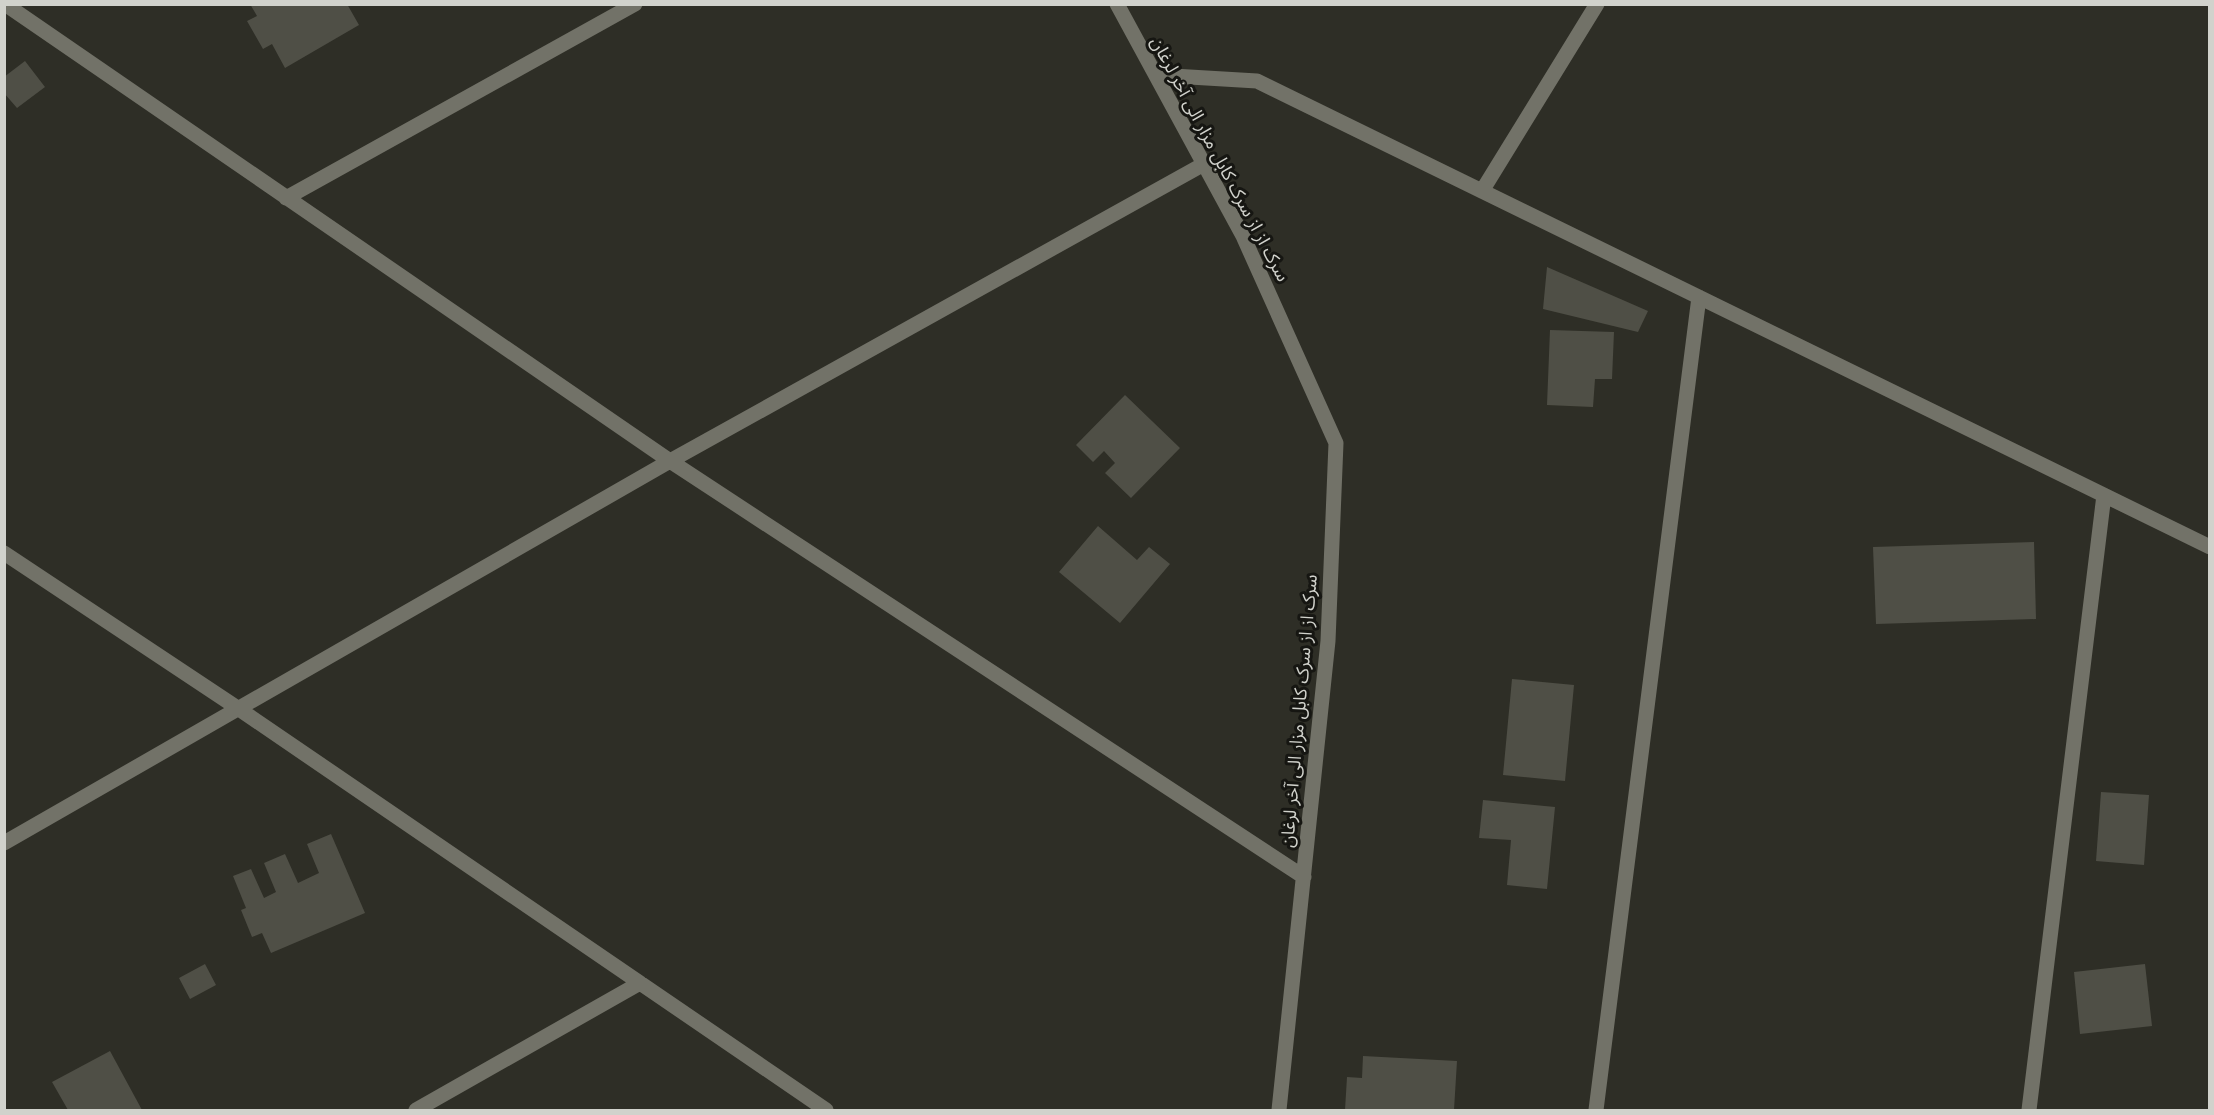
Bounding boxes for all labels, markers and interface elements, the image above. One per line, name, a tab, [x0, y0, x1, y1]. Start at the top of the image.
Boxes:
street label: سرک از از سرک کابل مزار الی آخر لرغان	[1146, 33, 1293, 285]
street label: سرک از از سرک کابل مزار الی آخر لرغان	[1277, 574, 1322, 849]

